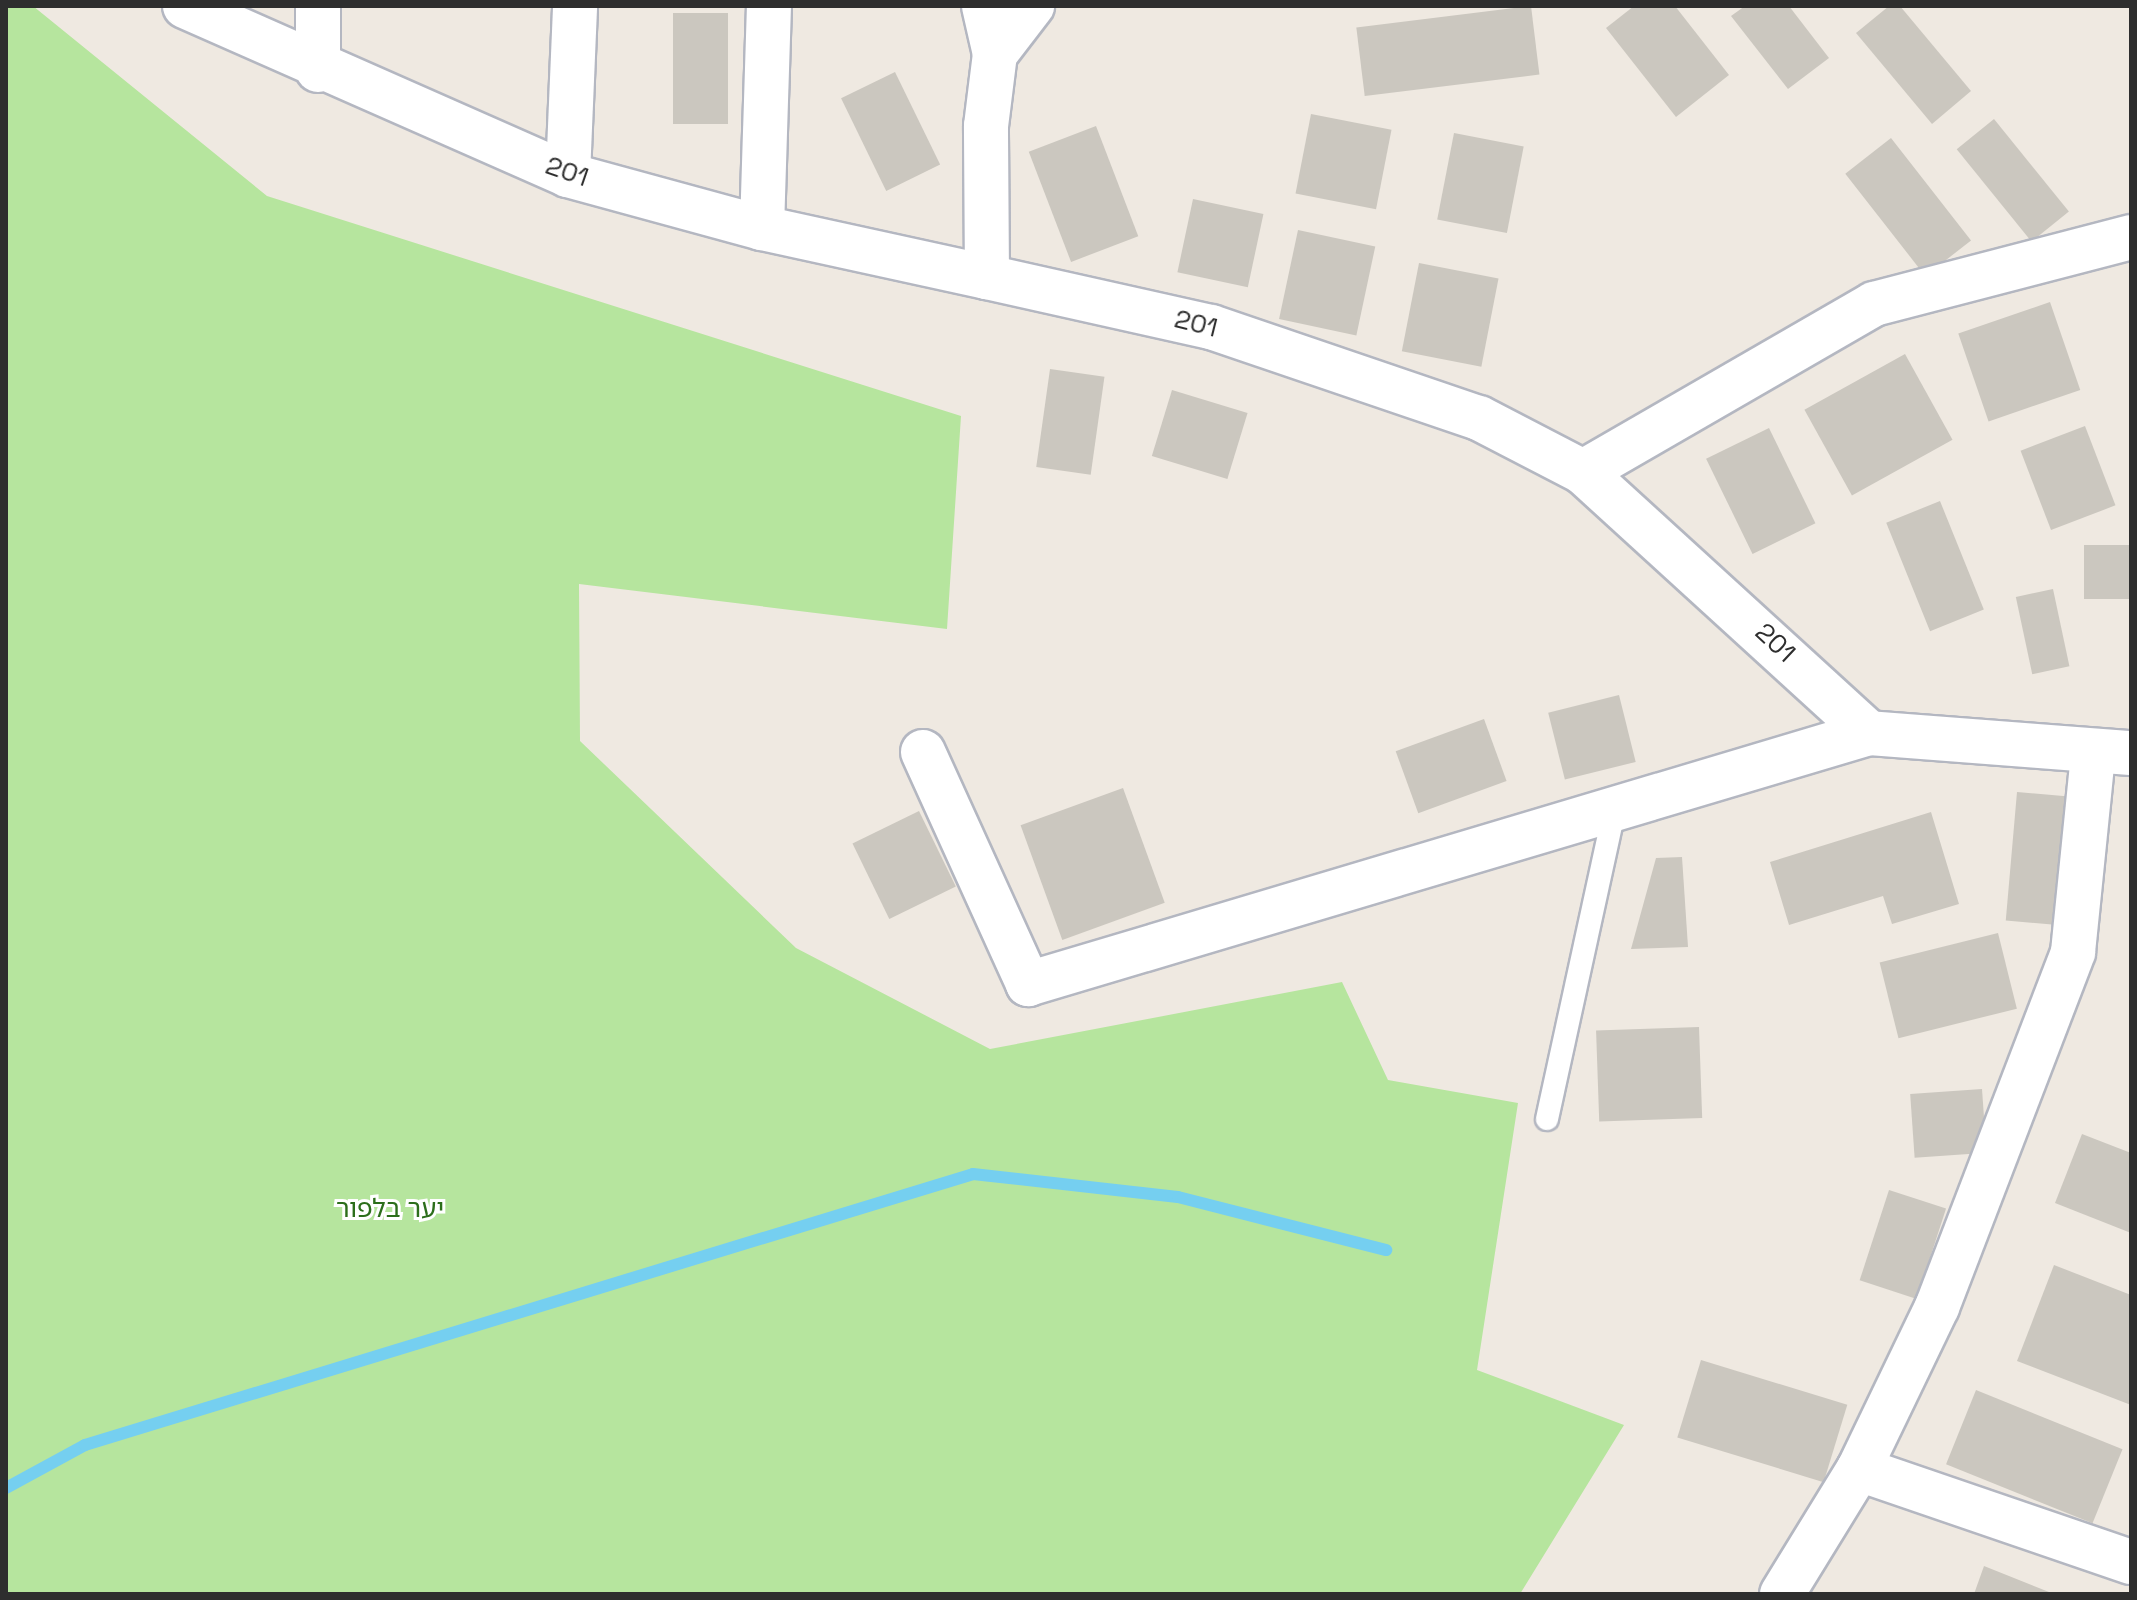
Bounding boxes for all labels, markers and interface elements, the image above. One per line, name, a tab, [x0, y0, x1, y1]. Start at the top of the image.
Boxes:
street label: 201	[541, 150, 593, 194]
street label: 201	[1171, 304, 1221, 344]
street label: 201	[1749, 617, 1801, 669]
park label: יער בלפור	[336, 1193, 444, 1225]

